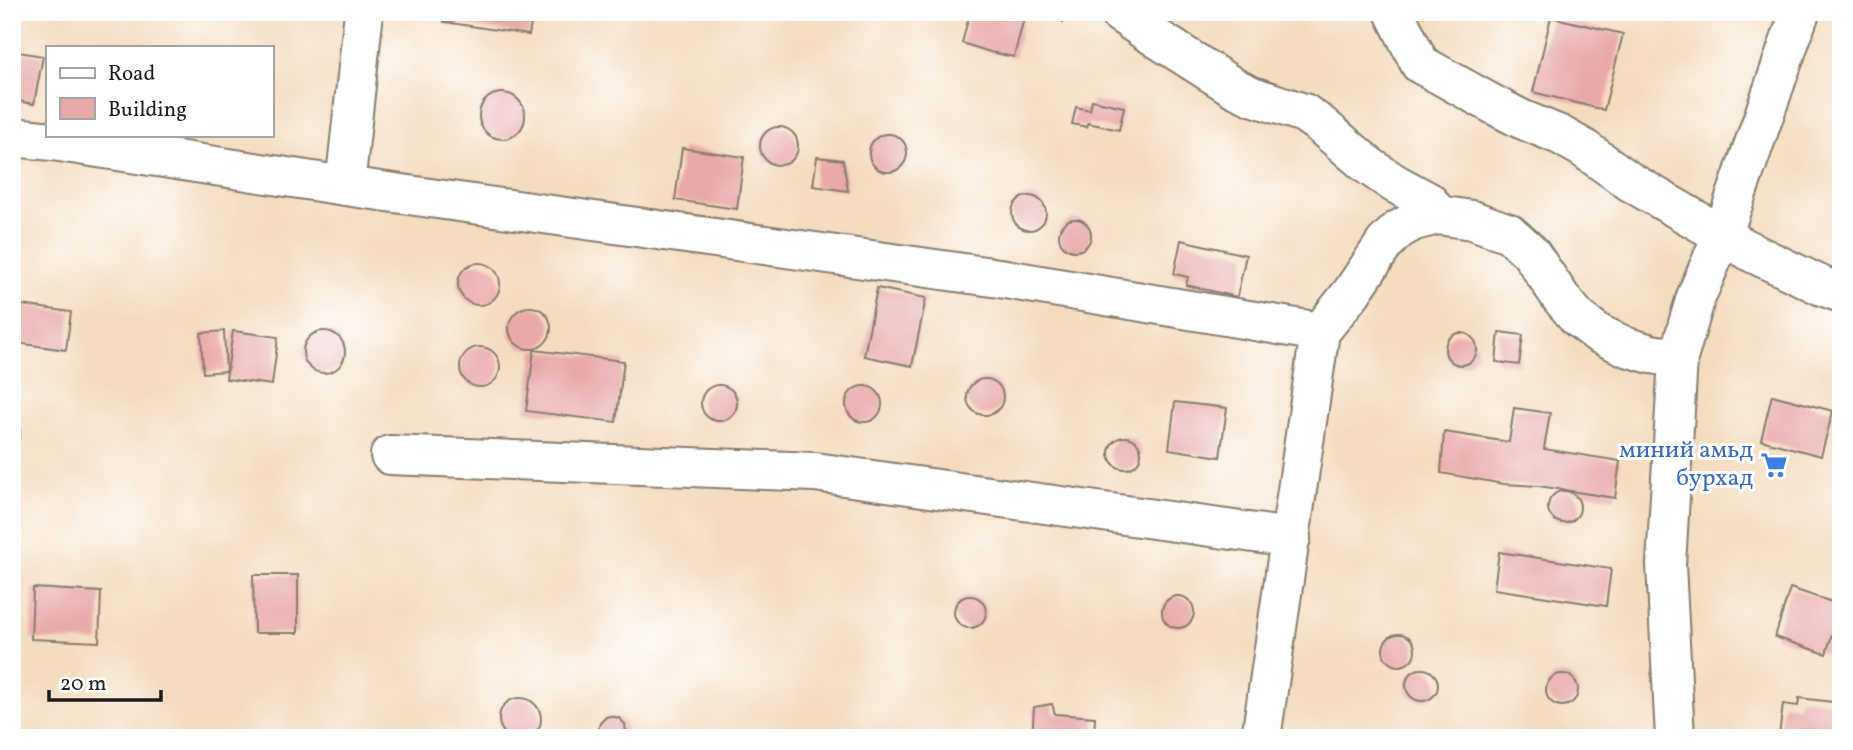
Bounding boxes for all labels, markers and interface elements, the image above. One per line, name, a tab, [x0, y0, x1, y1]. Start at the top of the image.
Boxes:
legend	[46, 46, 273, 136]
text: Road	[108, 60, 155, 89]
text: Building	[108, 96, 187, 125]
place label: миний амьд бурхад	[1619, 434, 1753, 496]
supermarket icon: миний амьд бурхад	[1759, 450, 1789, 480]
scale bar	[49, 659, 161, 703]
text: 20 m	[60, 670, 106, 699]

